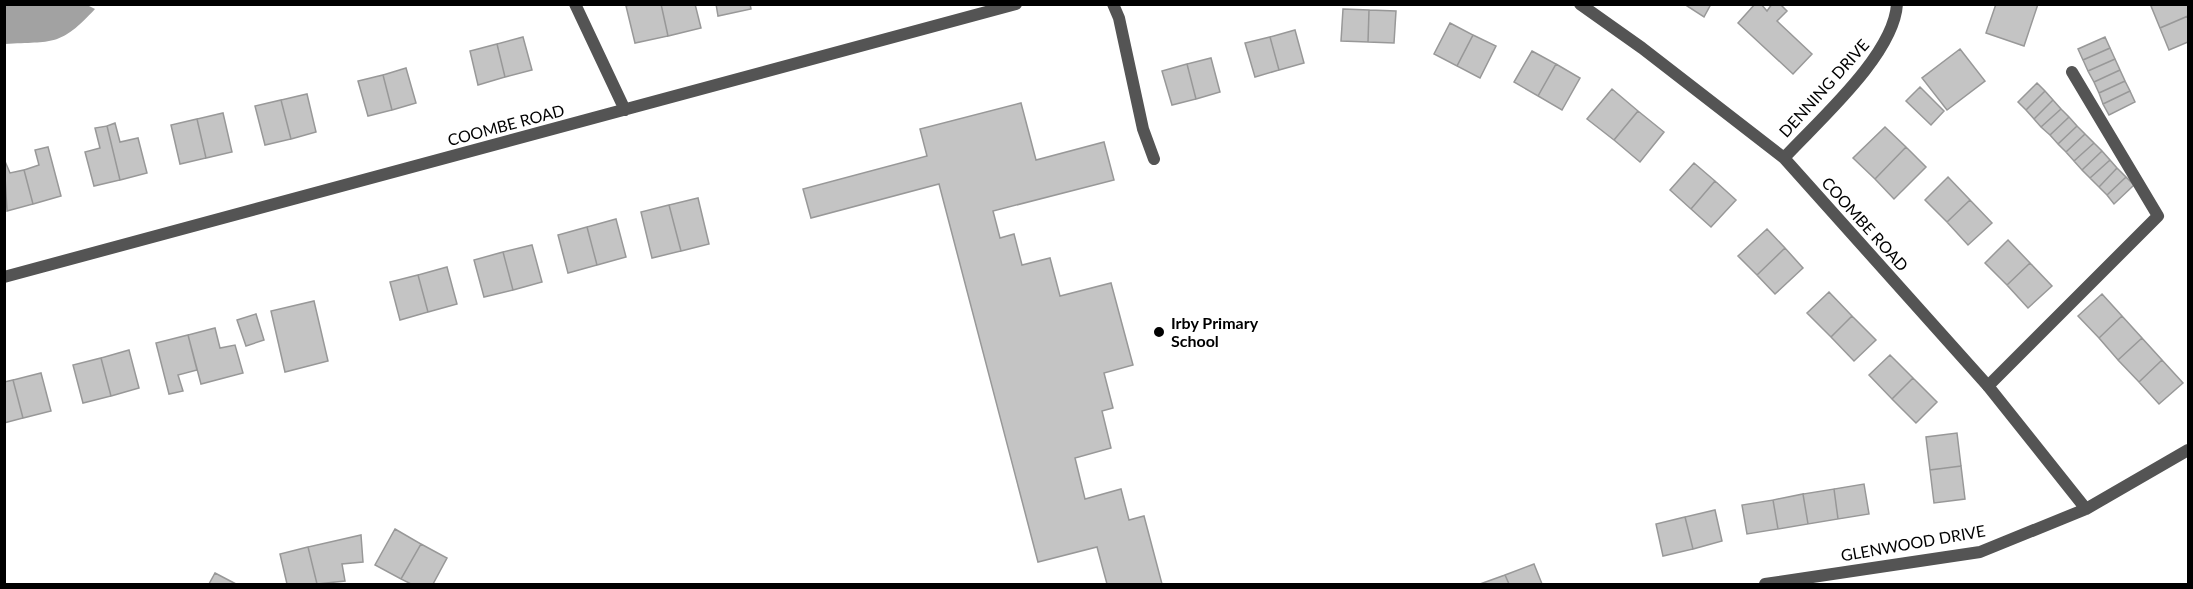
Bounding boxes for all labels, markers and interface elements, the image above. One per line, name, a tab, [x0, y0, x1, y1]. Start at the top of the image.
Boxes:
street label: DENNING DRIVE	[1775, 35, 1873, 140]
street label: COOMBE ROAD	[445, 100, 566, 149]
street label: COOMBE ROAD	[1818, 173, 1913, 275]
place label: Irby Primary School	[1171, 313, 1259, 350]
marker: Irby Primary School	[1152, 325, 1166, 339]
street label: GLENWOOD DRIVE	[1839, 520, 1987, 565]

